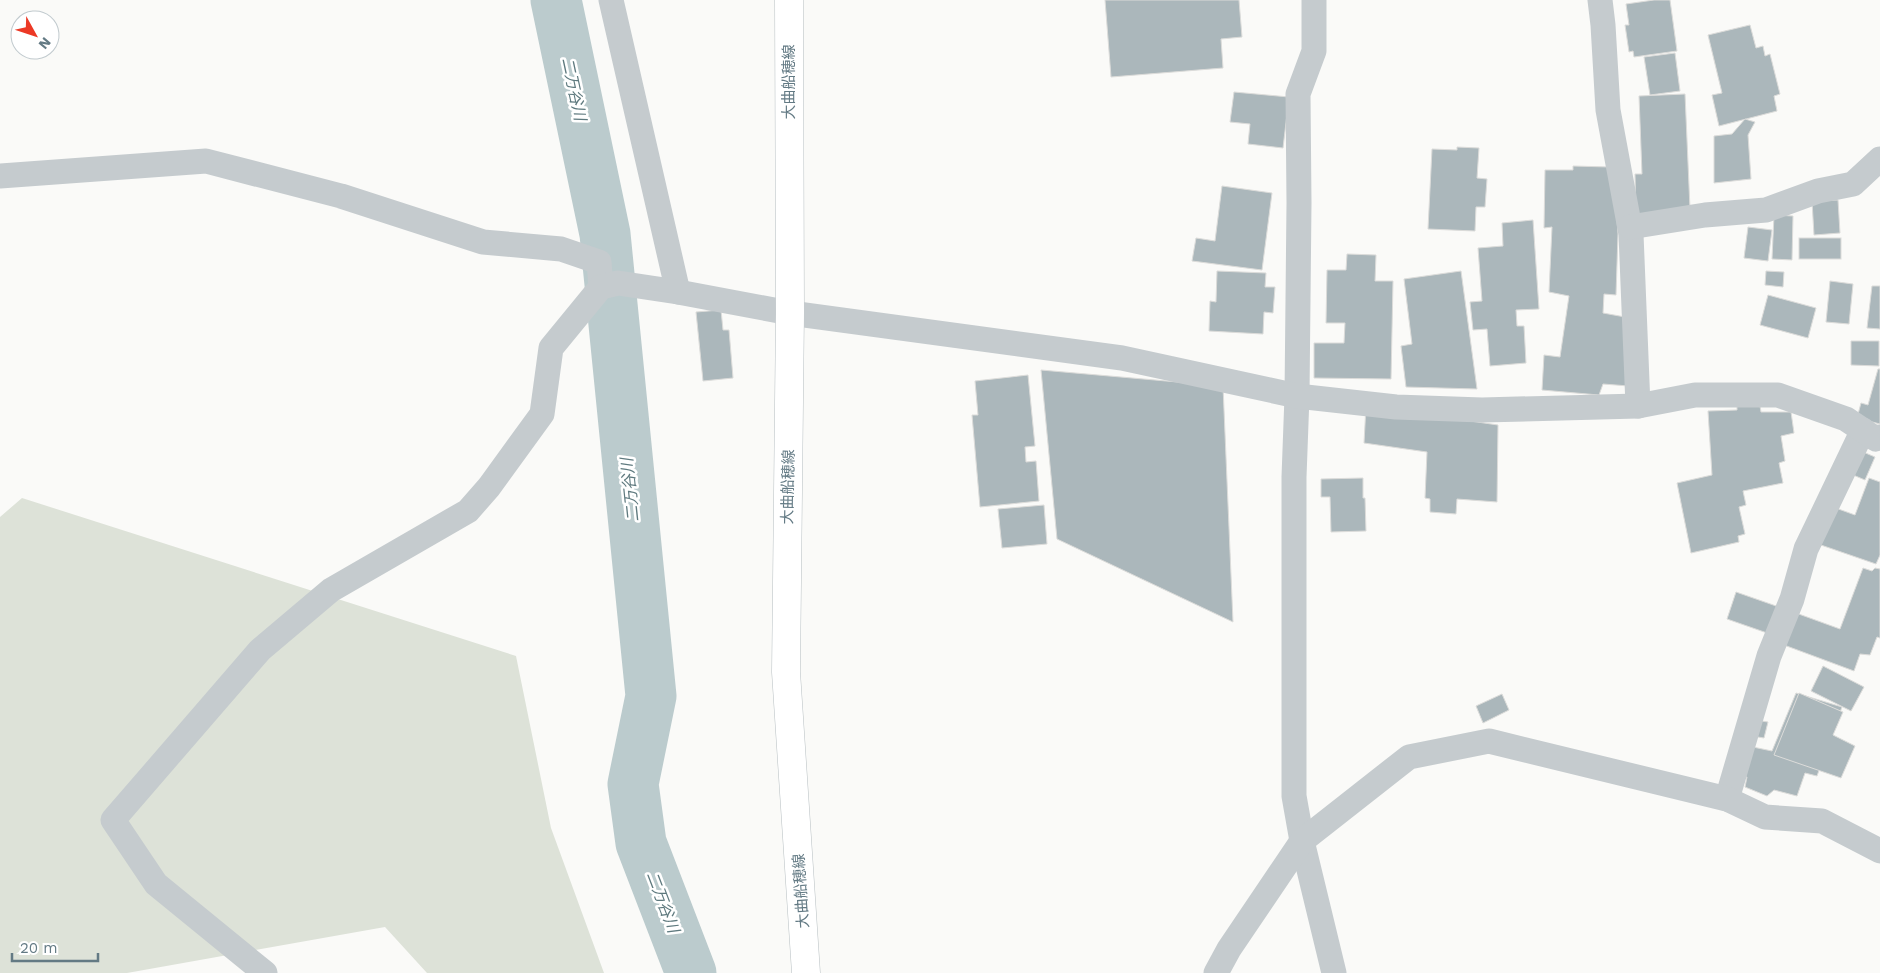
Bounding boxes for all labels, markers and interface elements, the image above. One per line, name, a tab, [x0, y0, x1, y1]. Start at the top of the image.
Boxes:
north arrow	[10, 10, 60, 60]
text: N	[35, 34, 54, 52]
street label: 大曲船穂線	[780, 44, 798, 120]
water label: 二万谷川	[558, 56, 590, 124]
street label: 大曲船穂線	[778, 449, 798, 525]
water label: 二万谷川	[617, 455, 643, 523]
street label: 大曲船穂線	[789, 853, 813, 929]
water label: 二万谷川	[643, 869, 684, 937]
scale bar	[12, 930, 99, 962]
text: 20 m	[20, 939, 58, 957]

